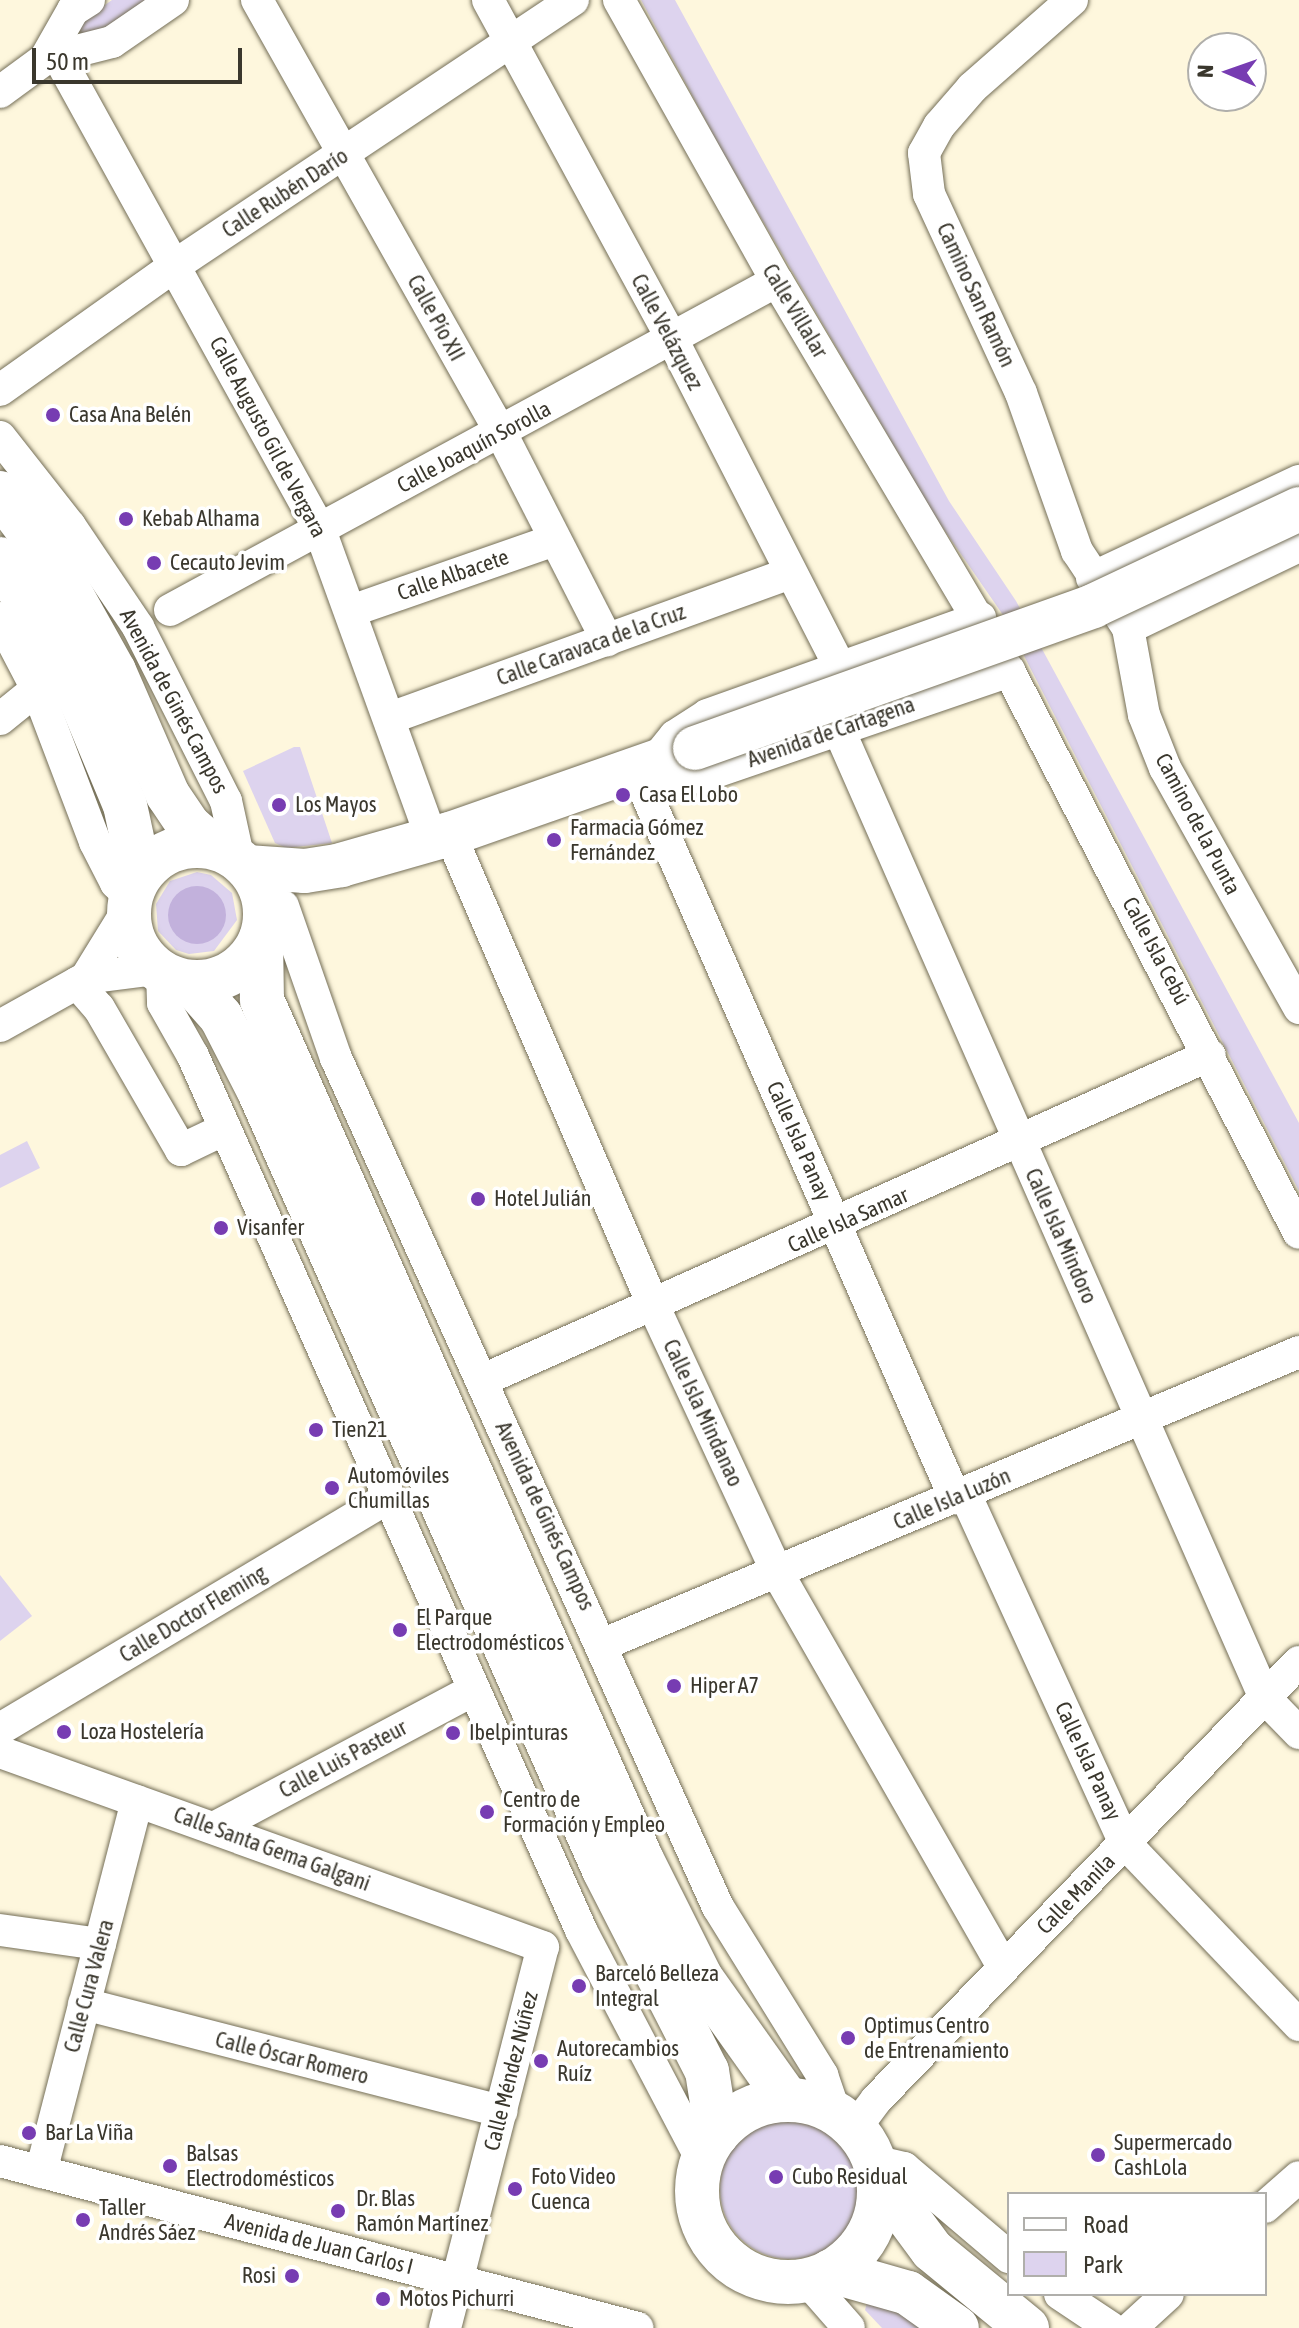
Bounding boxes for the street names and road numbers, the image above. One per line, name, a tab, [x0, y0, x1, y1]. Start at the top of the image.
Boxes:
street label: Calle Rubén Darío	[217, 143, 353, 243]
street label: Camino San Ramón	[931, 219, 1021, 371]
street label: Calle Villalar	[757, 259, 833, 363]
street label: Calle Pío XII	[402, 270, 470, 366]
street label: Calle Velázquez	[625, 270, 709, 394]
street label: Calle Augusto Gil de Vergara	[204, 332, 332, 542]
street label: Calle Joaquín Sorolla	[393, 395, 555, 499]
street label: Calle Albacete	[394, 544, 512, 606]
street label: Calle Caravaca de la Cruz	[493, 599, 689, 691]
street label: Avenida de Ginés Campos	[114, 604, 234, 798]
street label: Avenida de Cartagena	[744, 691, 918, 773]
street label: Camino de la Punta	[1150, 749, 1246, 899]
street label: Calle Isla Cebú	[1117, 893, 1195, 1009]
street label: Calle Isla Panay	[761, 1077, 837, 1205]
street label: Calle Isla Mindoro	[1019, 1164, 1103, 1308]
street label: Calle Isla Samar	[784, 1182, 912, 1258]
street label: Calle Isla Mindanao	[657, 1335, 749, 1491]
street label: Avenida de Ginés Campos	[490, 1417, 600, 1615]
street label: Calle Isla Luzón	[889, 1462, 1015, 1536]
street label: Calle Doctor Fleming	[115, 1560, 271, 1668]
street label: Calle Isla Panay	[1049, 1698, 1127, 1824]
street label: Calle Luis Pasteur	[275, 1714, 411, 1804]
street label: Calle Santa Gema Galgani	[170, 1801, 374, 1897]
street label: Calle Manila	[1031, 1848, 1121, 1940]
street label: Calle Cura Valera	[59, 1917, 119, 2055]
street label: Calle Méndez Núñez	[478, 1988, 544, 2154]
street label: Calle Óscar Romero	[213, 2026, 371, 2090]
street label: Avenida de Juan Carlos I	[222, 2208, 416, 2280]

